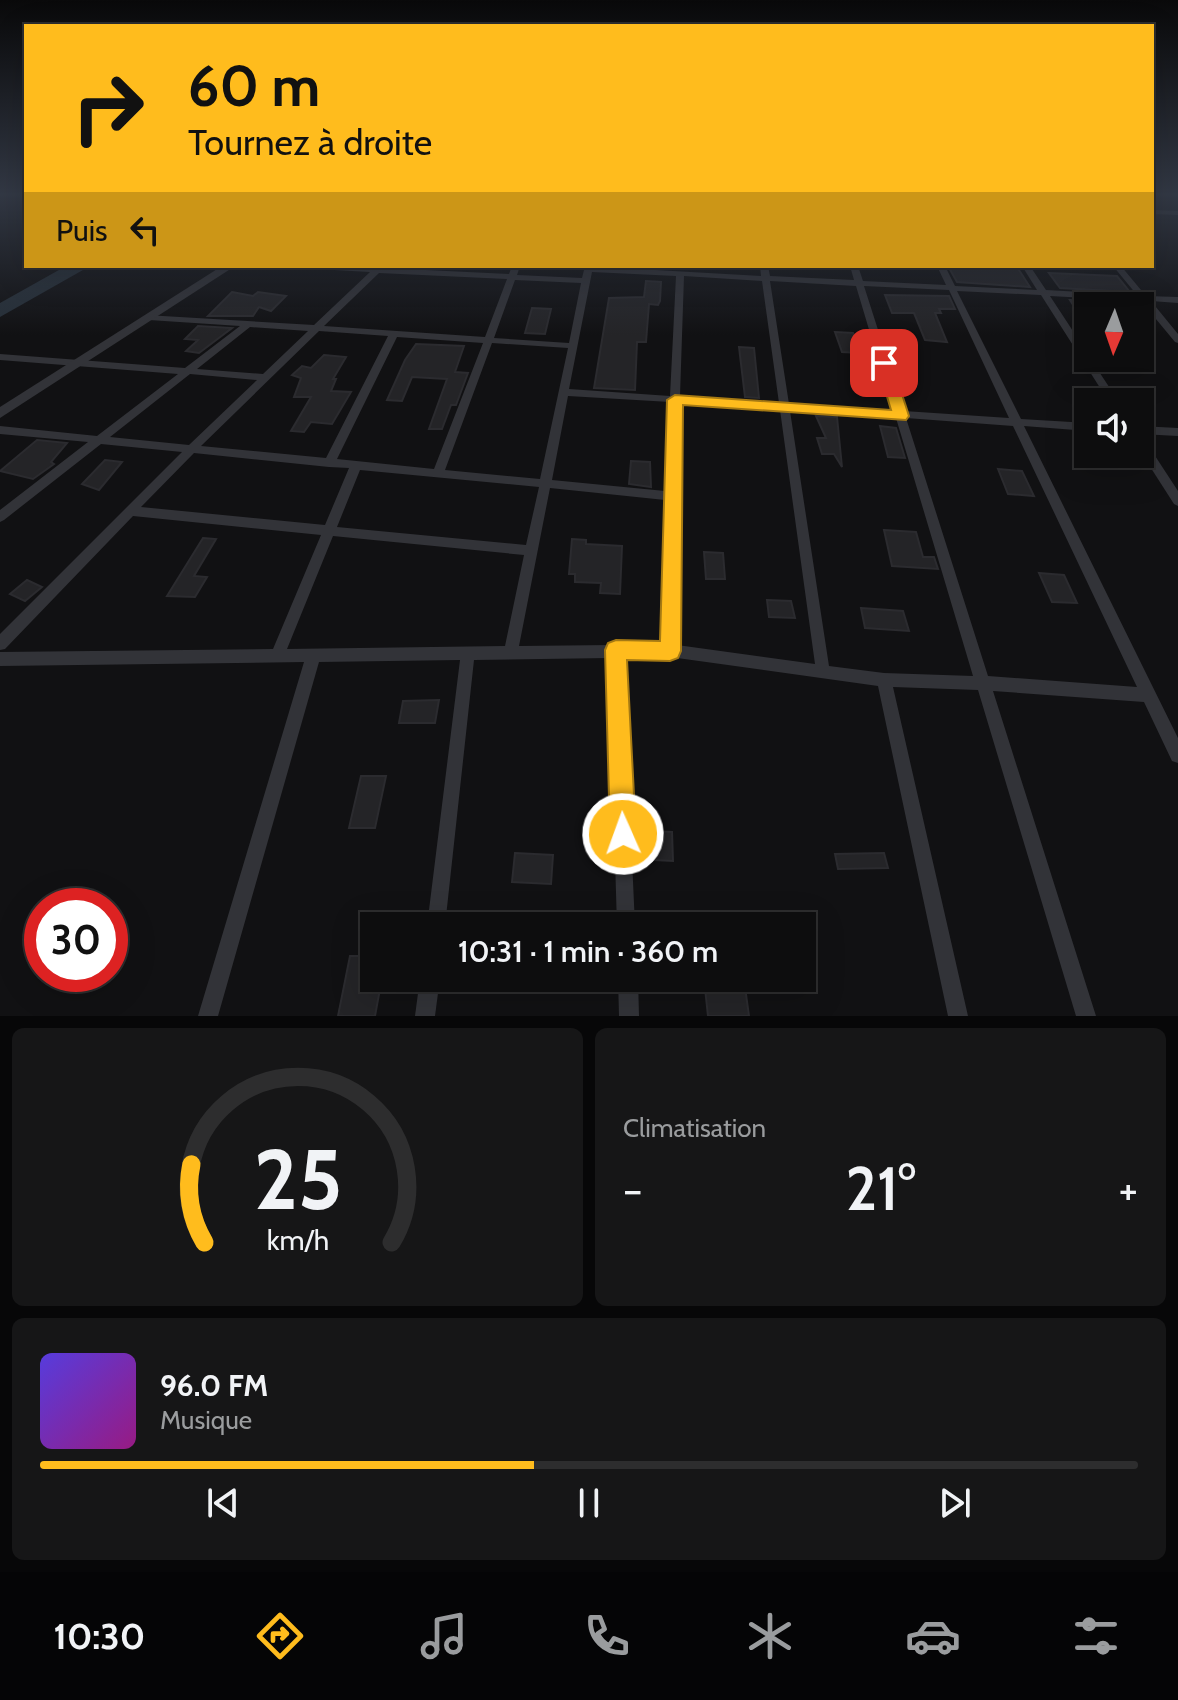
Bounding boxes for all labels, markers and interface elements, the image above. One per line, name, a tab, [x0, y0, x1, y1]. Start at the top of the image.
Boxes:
text: 60 m	[188, 52, 320, 120]
icon: right	[56, 56, 160, 160]
text: Tournez à droite	[188, 120, 432, 164]
icon: left	[123, 208, 167, 252]
text: Puis	[56, 212, 107, 249]
north arrow	[1074, 292, 1154, 372]
map controls	[1074, 292, 1154, 468]
pin	[850, 329, 918, 397]
icon: arrive	[862, 341, 906, 385]
button: sound	[1074, 388, 1154, 468]
position arrow	[581, 792, 665, 876]
speed limit sign: 30	[24, 888, 128, 992]
text: 10:31 · 1 min · 360 m	[458, 933, 718, 970]
text: Climatisation	[623, 1112, 766, 1144]
text: 25	[253, 1129, 342, 1230]
text: 21°	[845, 1152, 916, 1225]
text: −	[623, 1163, 642, 1216]
text: +	[1119, 1163, 1138, 1216]
text: km/h	[266, 1222, 329, 1257]
text: 96.0 FM	[160, 1367, 268, 1404]
text: Musique	[160, 1404, 252, 1436]
icon: previous	[201, 1481, 245, 1525]
icon: pause	[567, 1481, 611, 1525]
icon: next	[933, 1481, 977, 1525]
icon: directions	[252, 1608, 308, 1664]
icon: music	[416, 1608, 472, 1664]
icon: phone	[579, 1608, 635, 1664]
icon: climate	[742, 1608, 798, 1664]
icon: car	[905, 1608, 961, 1664]
icon: filters	[1068, 1608, 1124, 1664]
text: 10:30	[54, 1614, 145, 1658]

